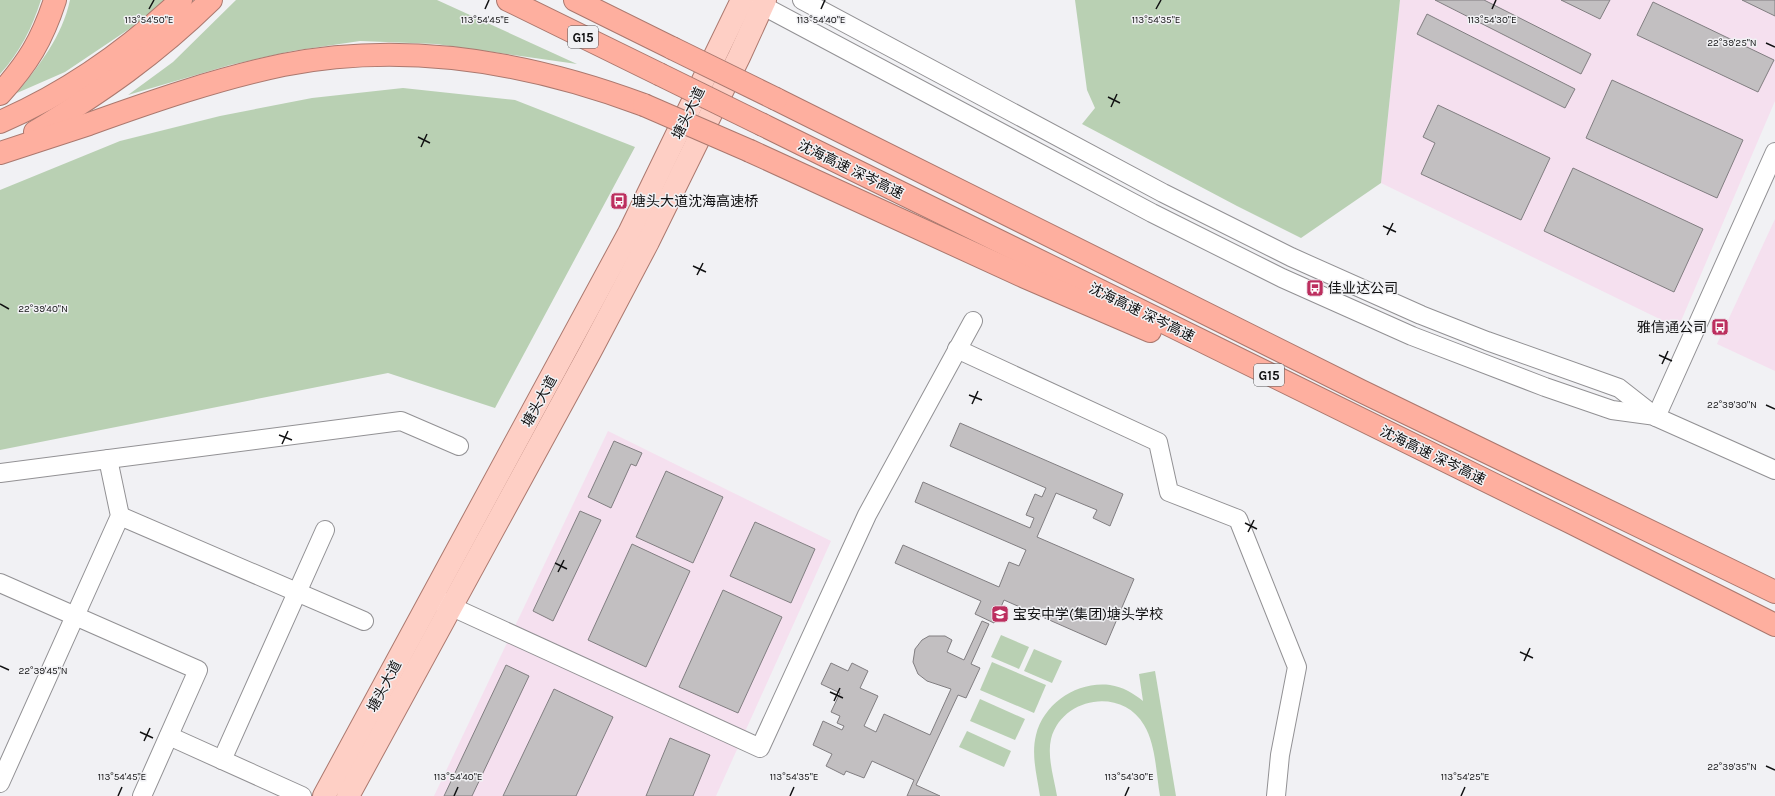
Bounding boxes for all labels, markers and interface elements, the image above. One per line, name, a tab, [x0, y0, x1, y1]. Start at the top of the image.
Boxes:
text: 113°54'50"E	[125, 14, 173, 26]
text: 113°54'45"E	[461, 14, 509, 26]
text: 113°54'40"E	[797, 14, 845, 26]
text: 113°54'35"E	[1132, 14, 1180, 26]
text: 113°54'30"E	[1467, 14, 1517, 26]
road number: G15	[568, 26, 598, 48]
text: 22°39'25"N	[1707, 37, 1757, 49]
street label: 塘头大道	[669, 84, 708, 142]
street label: 沈海高速 深岑高速	[795, 137, 906, 202]
bus stop icon: 塘头大道沈海高速桥	[609, 191, 629, 211]
place label: 塘头大道沈海高速桥	[632, 193, 758, 210]
bus stop icon: 佳业达公司	[1305, 278, 1325, 298]
street label: 沈海高速 深岑高速	[1086, 280, 1197, 345]
place label: 佳业达公司	[1328, 280, 1398, 297]
text: 22°39'40"N	[18, 303, 68, 315]
bus stop icon: 雅信通公司	[1710, 317, 1730, 337]
place label: 雅信通公司	[1637, 319, 1707, 336]
road number: G15	[1254, 364, 1284, 386]
street label: 塘头大道	[518, 373, 560, 430]
text: 22°39'30"N	[1707, 399, 1757, 411]
street label: 沈海高速 深岑高速	[1377, 423, 1488, 488]
school or university icon: 宝安中学(集团)塘头学校	[990, 604, 1010, 624]
place label: 宝安中学(集团)塘头学校	[1013, 606, 1163, 623]
street label: 塘头大道	[364, 658, 405, 715]
text: 22°39'45"N	[18, 665, 68, 677]
text: 22°39'35"N	[1707, 761, 1757, 773]
text: 113°54'45"E	[98, 771, 146, 783]
text: 113°54'40"E	[434, 771, 482, 783]
text: 113°54'35"E	[770, 771, 818, 783]
text: 113°54'30"E	[1104, 771, 1154, 783]
text: 113°54'25"E	[1441, 771, 1489, 783]

